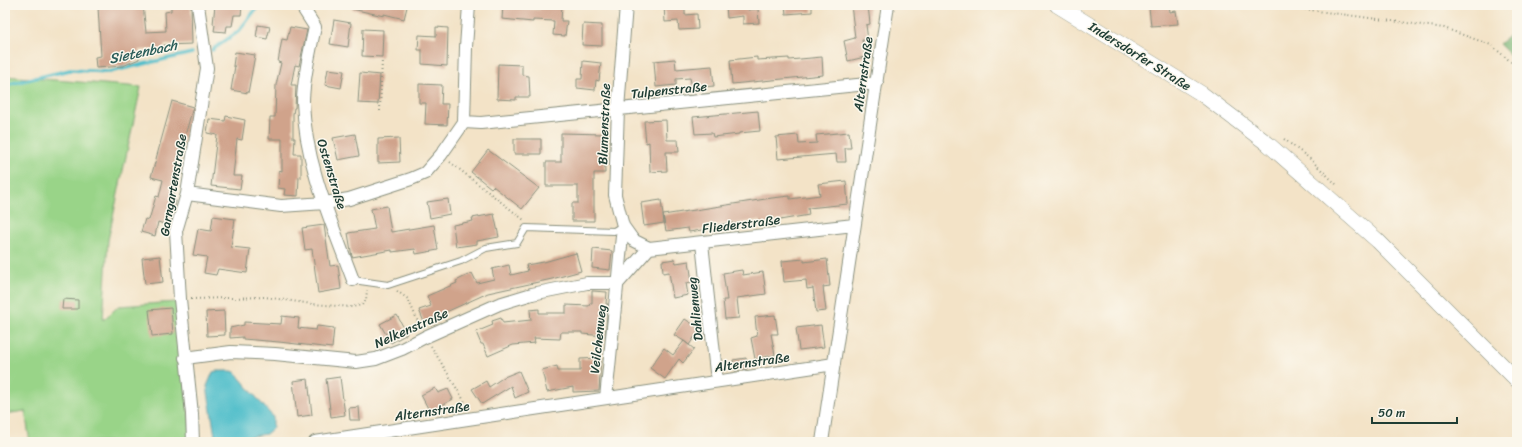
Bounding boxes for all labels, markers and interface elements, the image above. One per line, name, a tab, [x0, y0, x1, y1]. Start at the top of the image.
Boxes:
street label: Indersdorfer Straße	[1083, 15, 1196, 97]
water label: Sietenbach	[107, 32, 181, 71]
street label: Alternstraße	[846, 35, 880, 114]
street label: Tulpenstraße	[630, 75, 709, 105]
street label: Blumenstraße	[591, 82, 617, 165]
street label: Garngartenstraße	[153, 132, 193, 238]
street label: Ostenstraße	[310, 136, 354, 212]
street label: Fliederstraße	[701, 208, 782, 240]
street label: Dahlienweg	[680, 276, 710, 342]
street label: Nelkenstraße	[370, 301, 452, 355]
street label: Veilchenweg	[583, 303, 613, 375]
street label: Alternstraße	[712, 345, 791, 379]
street label: Alternstraße	[392, 394, 471, 428]
scale bar	[1372, 399, 1457, 425]
text: 50 m	[1378, 402, 1405, 424]

